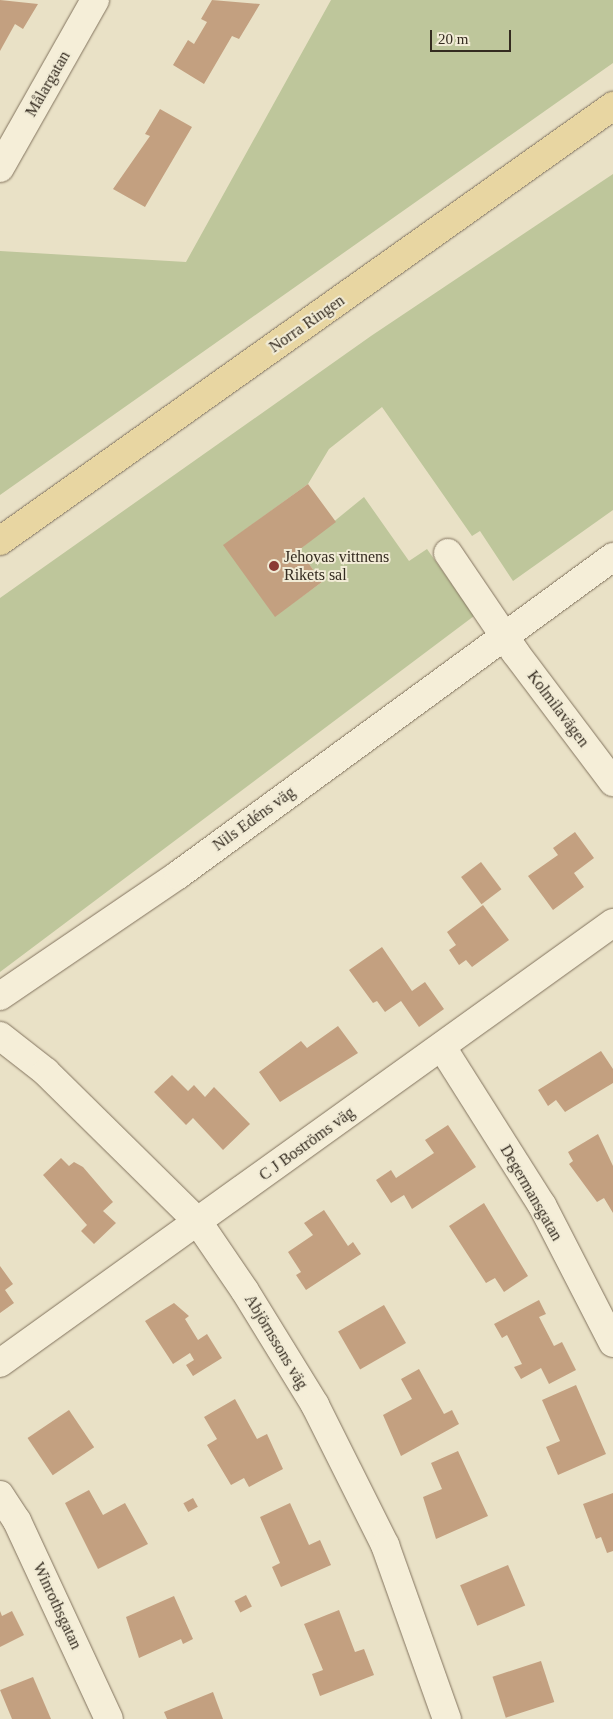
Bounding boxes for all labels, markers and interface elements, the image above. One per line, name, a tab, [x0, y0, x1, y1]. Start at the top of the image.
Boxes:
scale bar	[433, 20, 514, 52]
text: 20 m	[438, 31, 468, 47]
street label: Målargatan	[22, 48, 74, 120]
street label: Norra Ringen	[266, 291, 348, 357]
place label: Jehovas vittnens Rikets sal	[284, 547, 389, 585]
marker: Jehovas vittnens Rikets sal	[268, 560, 280, 572]
street label: Kolmilavägen	[523, 667, 593, 751]
street label: Nils Edéns väg	[209, 783, 299, 855]
street label: C J Boströms väg	[256, 1103, 358, 1185]
street label: Degermansgatan	[496, 1142, 566, 1244]
street label: Abjörnssons väg	[240, 1291, 312, 1393]
street label: Winrothsgatan	[29, 1560, 85, 1652]

